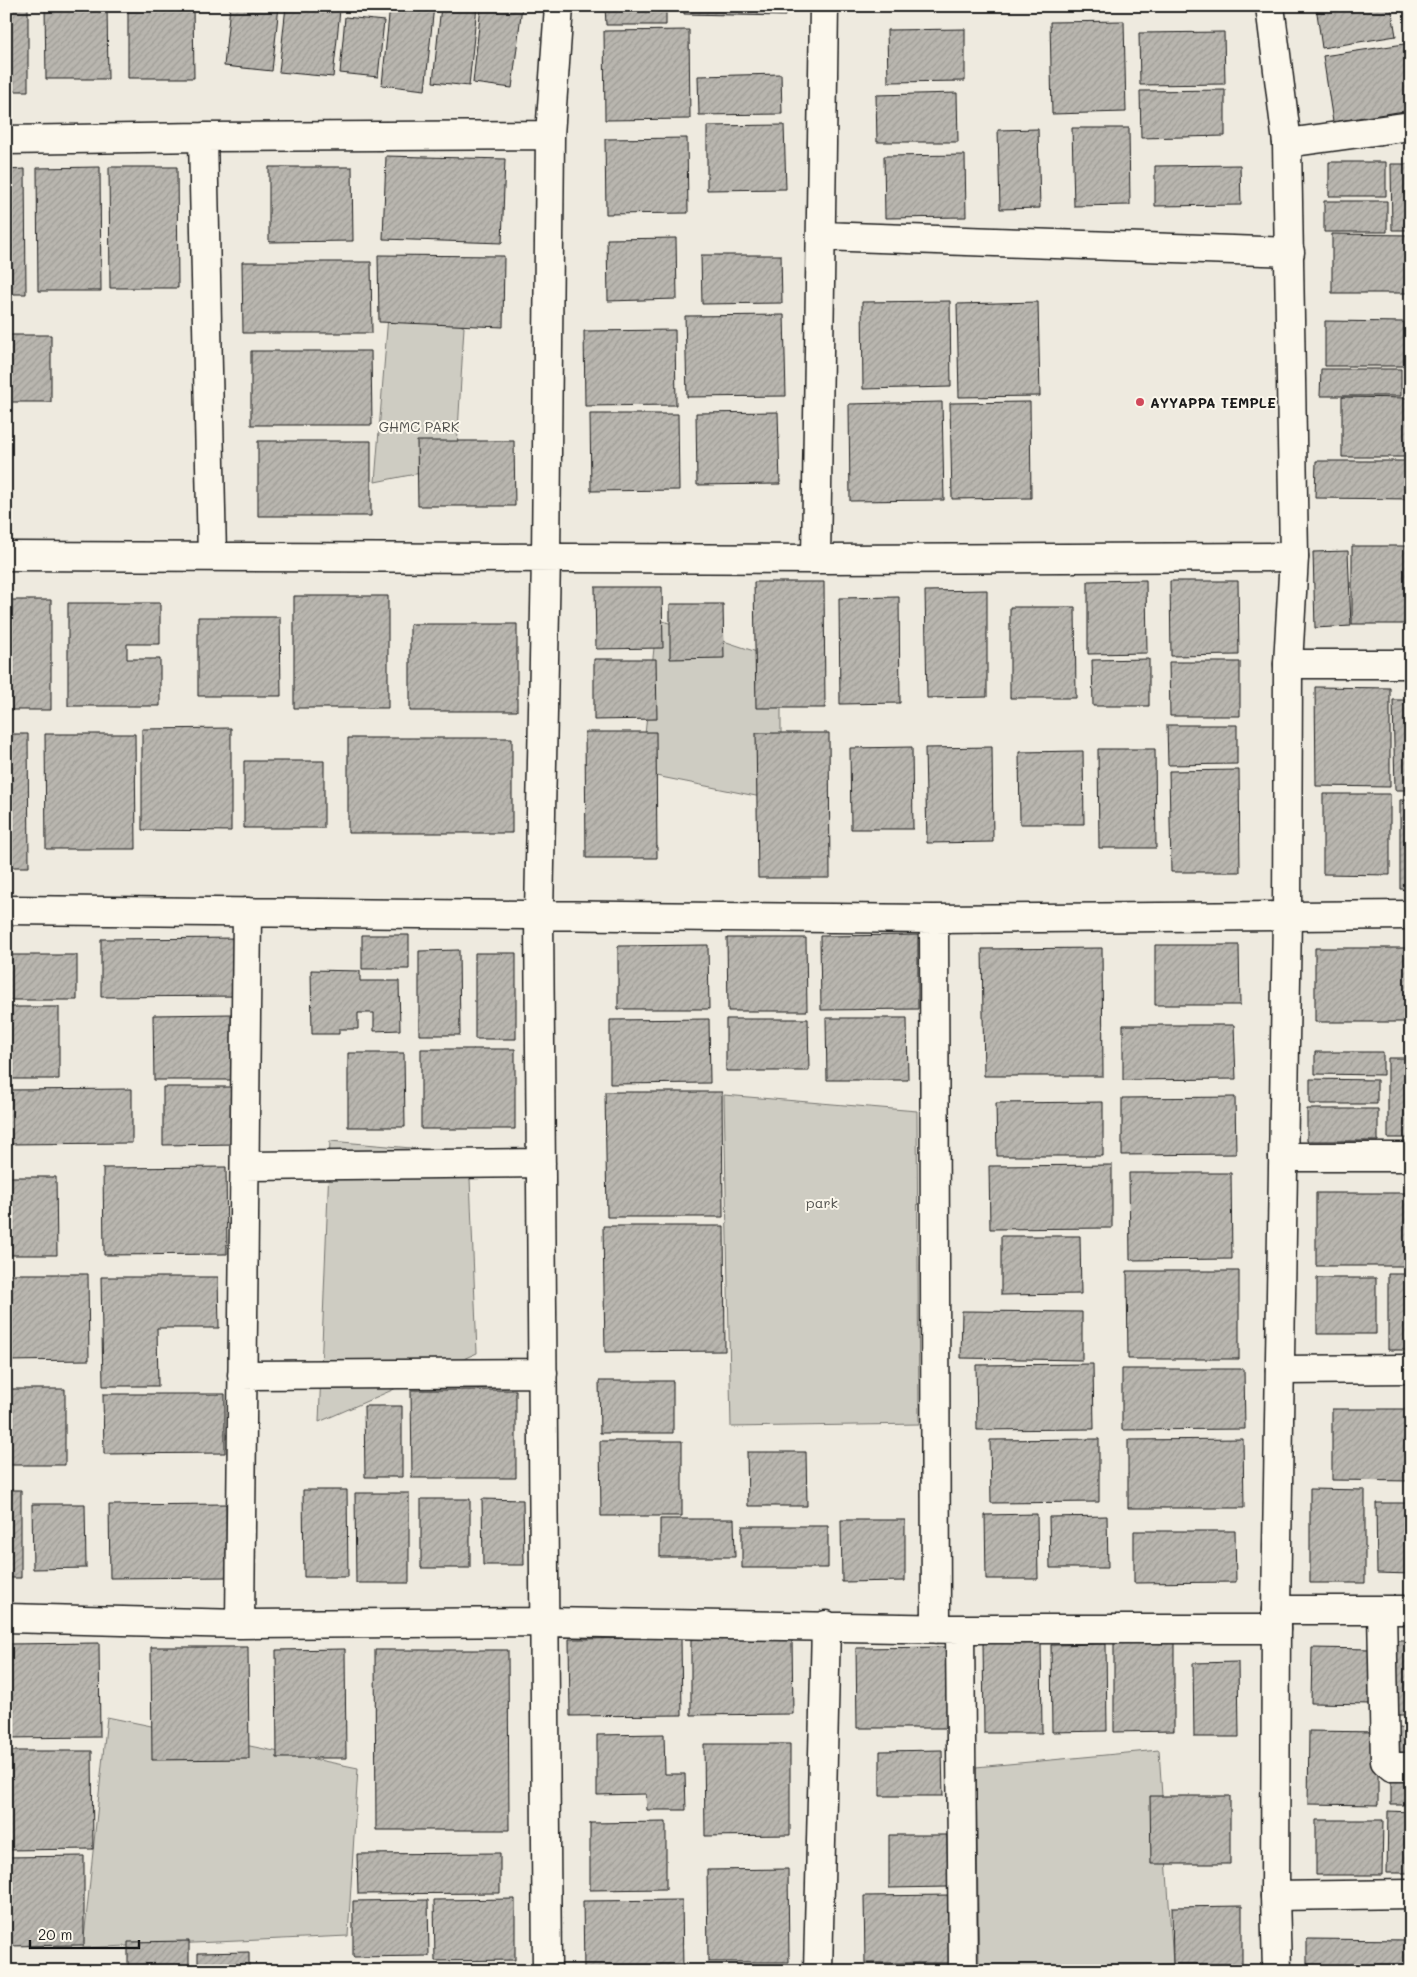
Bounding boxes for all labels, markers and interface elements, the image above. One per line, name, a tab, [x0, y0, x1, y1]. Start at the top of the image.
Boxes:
place label: AYYAPPA TEMPLE	[1150, 393, 1276, 412]
marker: AYYAPPA TEMPLE	[1134, 396, 1146, 408]
park label: GHMC PARK	[379, 417, 460, 436]
park label: park	[806, 1193, 838, 1212]
scale bar	[30, 1917, 139, 1949]
text: 20 m	[38, 1924, 72, 1944]

